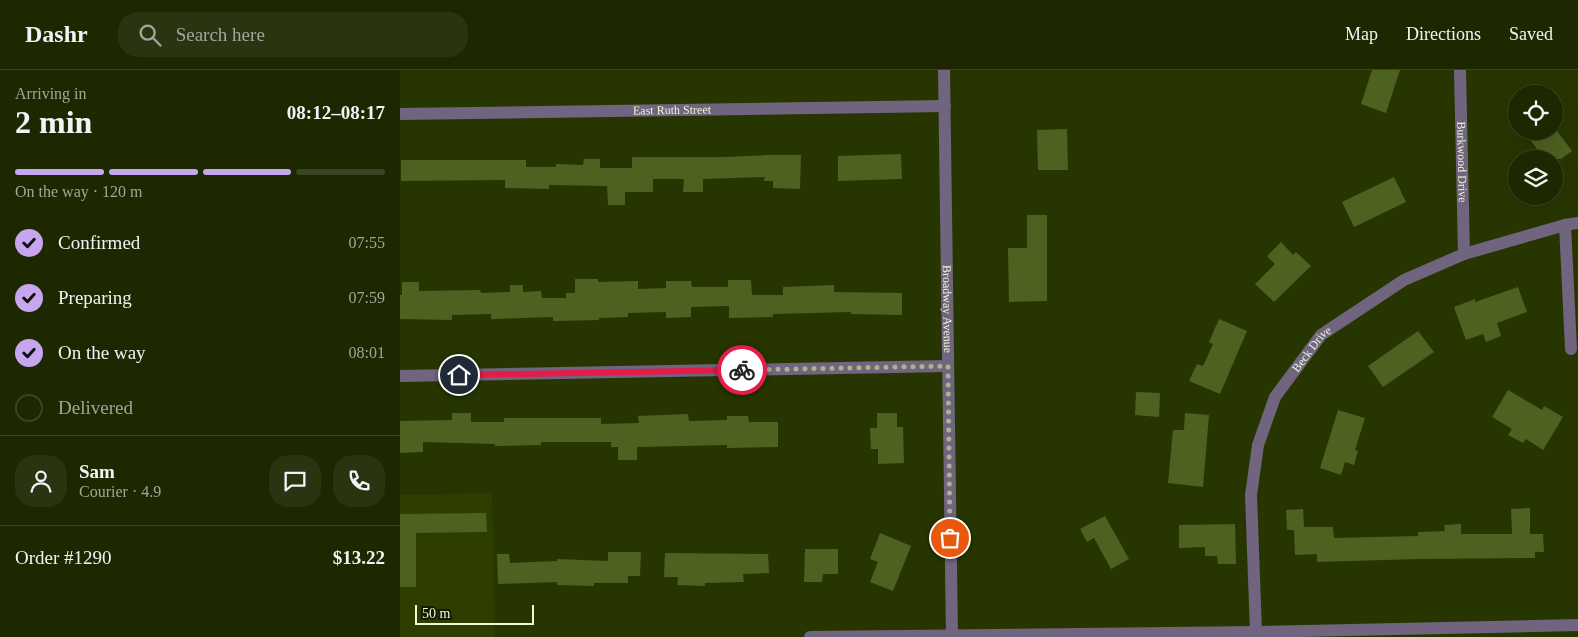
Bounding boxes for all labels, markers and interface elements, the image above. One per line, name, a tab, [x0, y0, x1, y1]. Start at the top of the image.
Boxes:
search box	[118, 12, 468, 57]
text: Dashr	[25, 21, 88, 47]
icon: search	[136, 21, 164, 49]
text: Search here	[176, 24, 265, 45]
text: Map	[1345, 24, 1378, 44]
text: Directions	[1406, 24, 1481, 44]
text: Saved	[1509, 24, 1553, 44]
text: Arriving in	[15, 85, 87, 102]
map controls	[1508, 85, 1563, 205]
button: locate	[1508, 85, 1563, 140]
text: 08:12–08:17	[287, 102, 385, 123]
street label: East Ruth Street	[633, 102, 712, 118]
text: 2 min	[15, 104, 92, 140]
street label: Burkwood Drive	[1454, 121, 1470, 203]
button: layers	[1508, 150, 1563, 205]
text: On the way · 120 m	[15, 183, 143, 200]
icon: check	[15, 229, 43, 257]
text: Confirmed	[58, 232, 140, 253]
text: 07:55	[349, 234, 385, 251]
street label: Broadway Avenue	[940, 265, 955, 353]
icon: check	[15, 284, 43, 312]
text: Preparing	[58, 287, 132, 308]
text: 07:59	[349, 289, 385, 306]
street label: Beck Drive	[1289, 323, 1334, 375]
icon: check	[15, 339, 43, 367]
text: On the way	[58, 342, 146, 363]
text: 08:01	[349, 344, 385, 361]
courier	[717, 345, 767, 395]
pin	[438, 354, 480, 396]
icon: bike	[728, 356, 756, 384]
icon: home	[445, 361, 473, 389]
text: Delivered	[58, 397, 133, 418]
button: person	[15, 455, 67, 507]
button: chat	[269, 455, 321, 507]
button: phone	[333, 455, 385, 507]
text: Sam	[79, 461, 115, 482]
text: Courier · 4.9	[79, 483, 161, 500]
pin	[929, 517, 971, 559]
icon: bag	[936, 524, 964, 552]
text: Order #1290	[15, 547, 112, 568]
text: $13.22	[333, 547, 385, 568]
scale bar	[415, 602, 534, 625]
text: 50 m	[422, 606, 450, 621]

